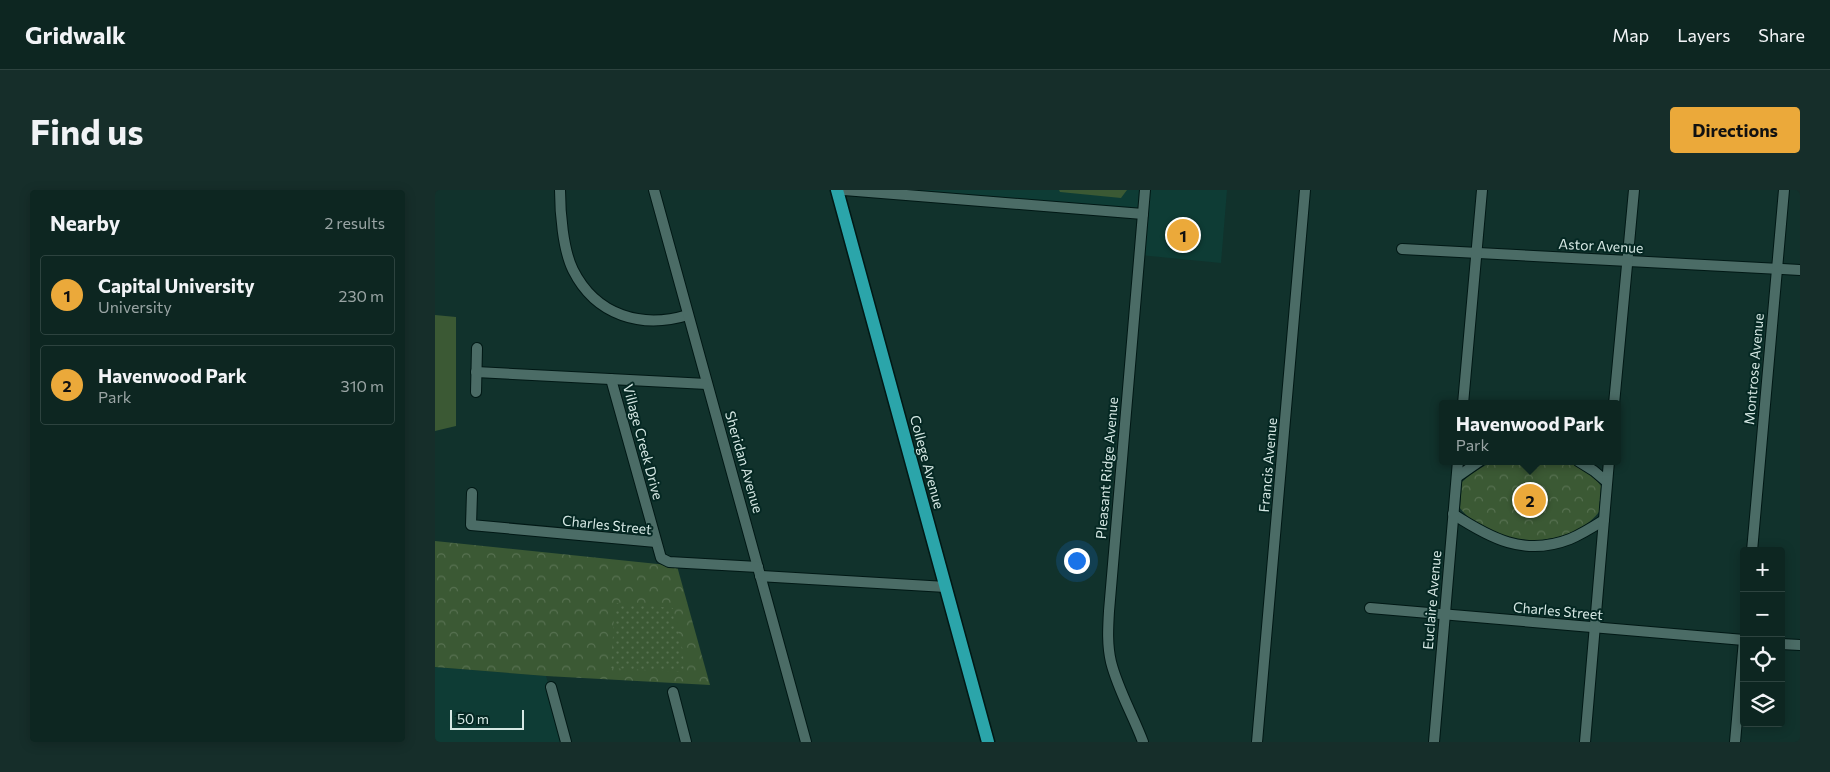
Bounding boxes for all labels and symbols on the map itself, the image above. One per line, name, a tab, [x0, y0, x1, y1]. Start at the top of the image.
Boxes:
pin: 1	[1167, 216, 1199, 254]
street label: Astor Avenue	[1558, 235, 1644, 256]
street label: Montrose Avenue	[1740, 312, 1767, 426]
street label: Village Creek Drive	[620, 382, 667, 502]
street label: Pleasant Ridge Avenue	[1092, 396, 1121, 540]
street label: Sheridan Avenue	[722, 409, 767, 515]
street label: College Avenue	[907, 413, 948, 511]
street label: Francis Avenue	[1255, 417, 1280, 513]
pin: 2	[1514, 481, 1546, 519]
street label: Charles Street	[561, 511, 653, 538]
your location	[1064, 548, 1090, 574]
street label: Euclaire Avenue	[1419, 550, 1444, 650]
street label: Charles Street	[1512, 598, 1604, 623]
scale bar	[450, 707, 524, 730]

